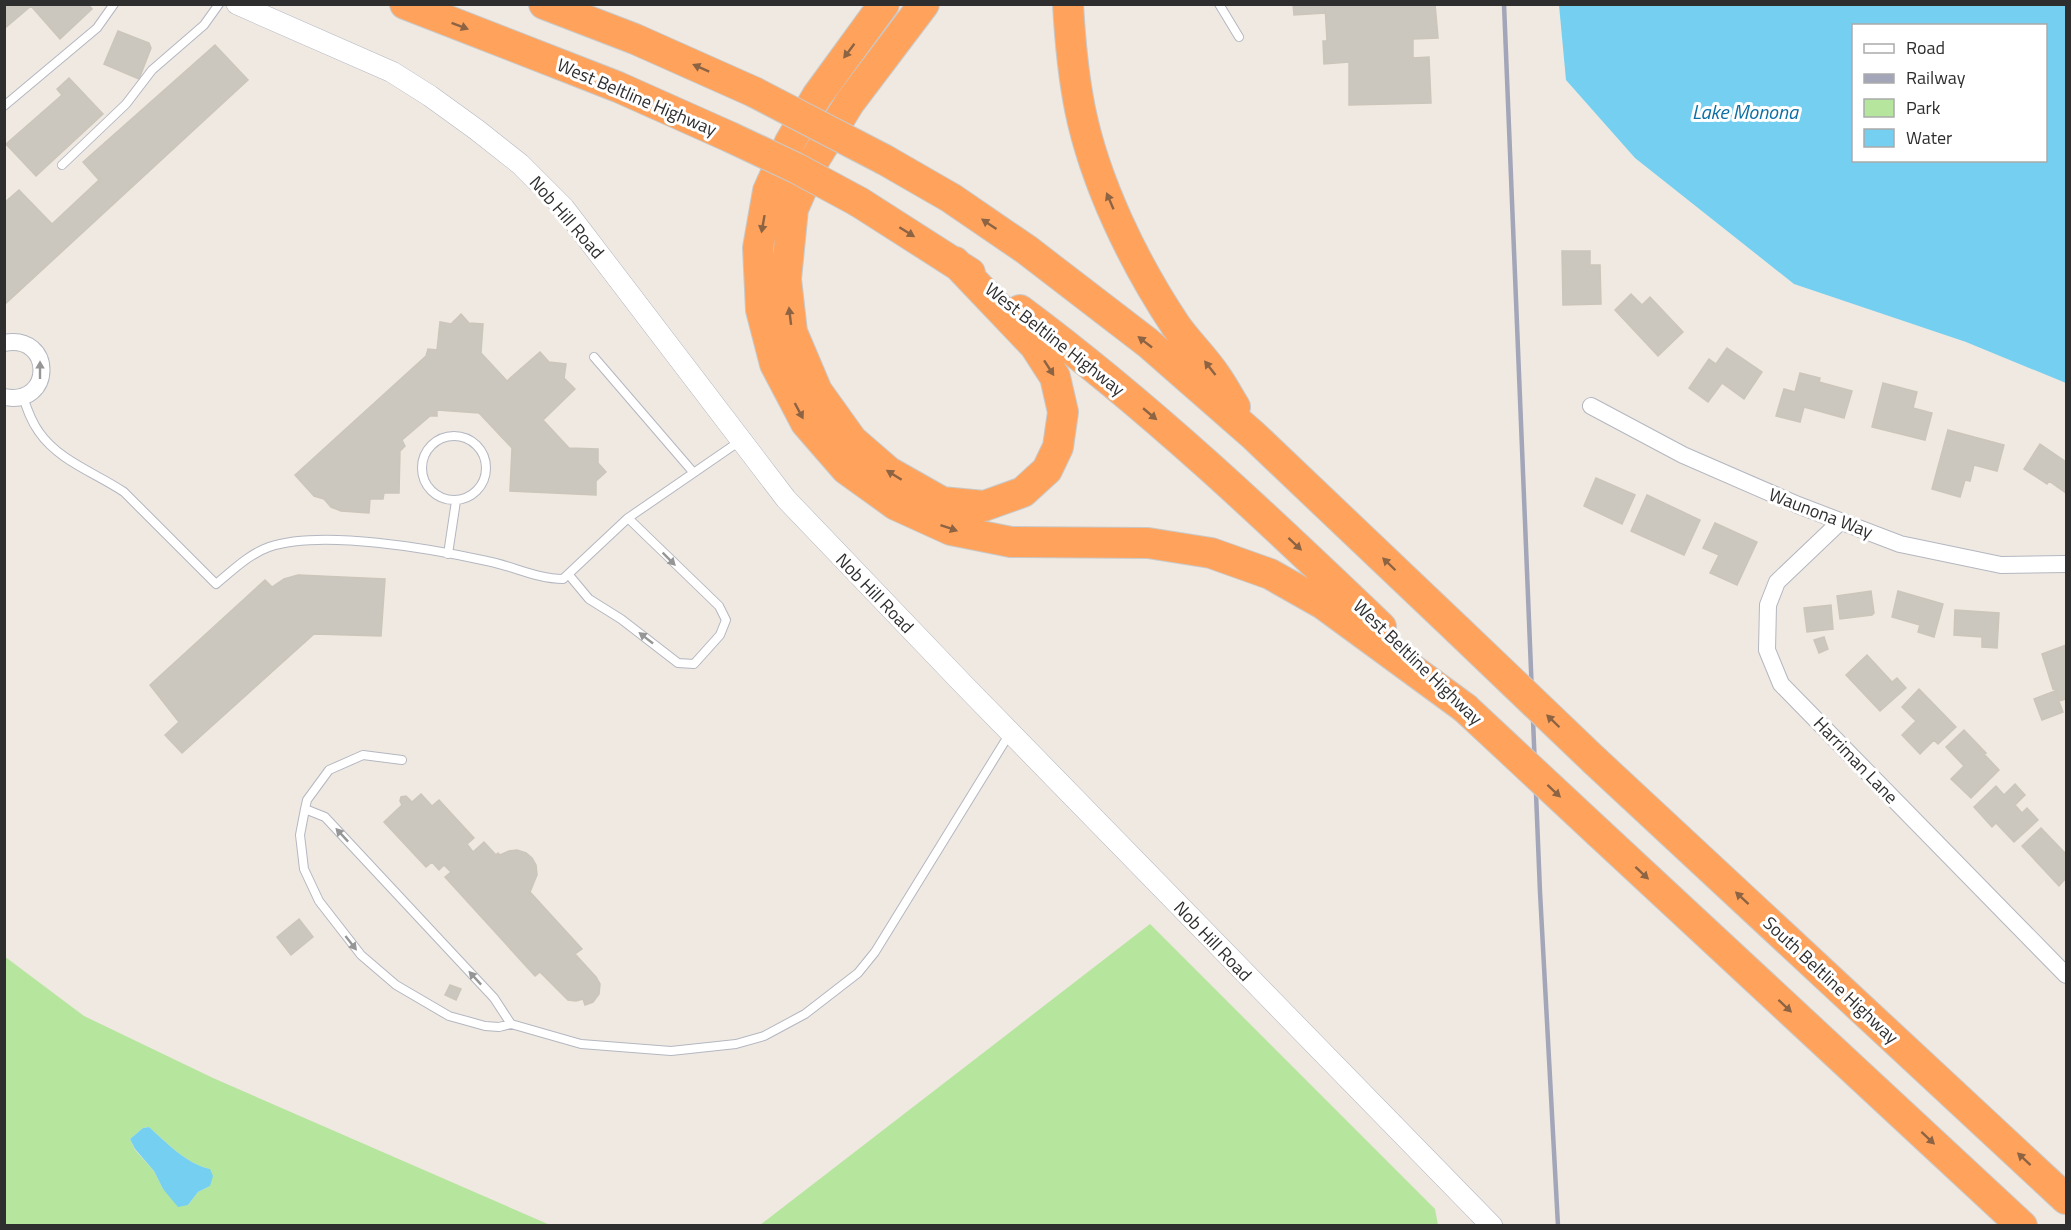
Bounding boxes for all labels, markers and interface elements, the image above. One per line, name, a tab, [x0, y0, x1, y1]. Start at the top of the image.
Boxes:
one-way arrow	[451, 21, 469, 31]
legend	[1852, 24, 2047, 162]
text: Road	[1906, 34, 1945, 61]
one-way arrow	[843, 43, 855, 59]
street label: West Beltline Highway	[553, 51, 721, 143]
one-way arrow	[691, 63, 709, 73]
text: Railway	[1906, 64, 1966, 91]
text: Park	[1906, 94, 1941, 121]
water label: Lake Monona	[1692, 96, 1799, 127]
text: Water	[1906, 124, 1952, 151]
street label: Nob Hill Road	[523, 170, 611, 264]
one-way arrow	[1106, 193, 1115, 210]
one-way arrow	[758, 214, 767, 233]
one-way arrow	[981, 219, 998, 230]
one-way arrow	[899, 226, 915, 237]
street label: West Beltline Highway	[979, 276, 1131, 402]
one-way arrow	[786, 307, 795, 326]
one-way arrow	[1138, 336, 1153, 348]
one-way arrow	[35, 360, 45, 379]
one-way arrow	[1044, 360, 1055, 376]
one-way arrow	[1204, 360, 1217, 376]
one-way arrow	[794, 402, 804, 419]
one-way arrow	[1142, 408, 1157, 420]
one-way arrow	[886, 469, 902, 480]
street label: Waunona Way	[1765, 481, 1877, 545]
one-way arrow	[940, 524, 958, 534]
one-way arrow	[1287, 537, 1302, 551]
street label: Nob Hill Road	[830, 547, 920, 639]
one-way arrow	[662, 552, 676, 566]
one-way arrow	[1382, 558, 1396, 572]
street label: West Beltline Highway	[1347, 593, 1489, 731]
one-way arrow	[639, 633, 654, 645]
street label: Harriman Lane	[1808, 710, 1904, 810]
one-way arrow	[1546, 714, 1560, 728]
one-way arrow	[1546, 784, 1561, 798]
one-way arrow	[336, 828, 349, 843]
one-way arrow	[1635, 866, 1650, 880]
one-way arrow	[1735, 891, 1749, 905]
street label: Nob Hill Road	[1168, 895, 1258, 987]
street label: South Beltline Highway	[1757, 910, 1905, 1050]
one-way arrow	[345, 935, 357, 950]
one-way arrow	[468, 970, 482, 985]
one-way arrow	[1777, 999, 1792, 1012]
one-way arrow	[1921, 1131, 1935, 1145]
one-way arrow	[2017, 1152, 2031, 1166]

